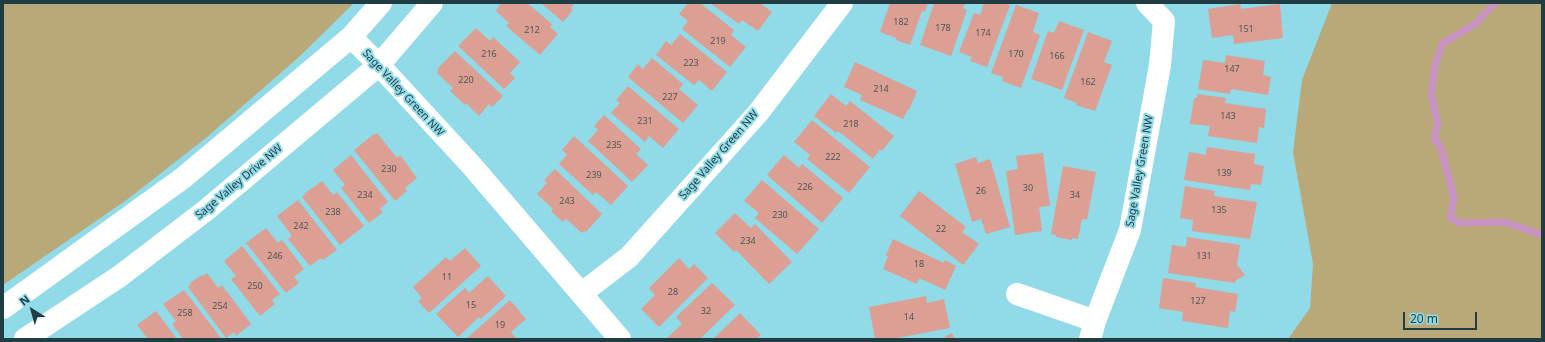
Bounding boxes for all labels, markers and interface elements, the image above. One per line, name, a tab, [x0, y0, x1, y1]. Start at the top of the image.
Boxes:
house number: 182	[893, 17, 909, 27]
house number: 178	[935, 23, 951, 33]
house number: 151	[1238, 24, 1254, 34]
house number: 212	[524, 25, 540, 35]
house number: 174	[975, 28, 991, 38]
house number: 219	[710, 36, 726, 46]
street label: Sage Valley Green NW	[359, 47, 447, 139]
house number: 216	[481, 49, 497, 59]
house number: 170	[1008, 49, 1024, 59]
house number: 166	[1049, 51, 1065, 61]
house number: 223	[683, 58, 699, 68]
house number: 147	[1224, 64, 1240, 74]
house number: 220	[458, 75, 474, 85]
house number: 162	[1080, 77, 1096, 87]
house number: 214	[873, 84, 889, 94]
house number: 227	[662, 92, 678, 102]
street label: Sage Valley Green NW	[677, 108, 761, 202]
house number: 143	[1220, 111, 1236, 121]
street label: Sage Valley Green NW	[1124, 114, 1156, 228]
house number: 231	[637, 116, 653, 126]
house number: 218	[843, 119, 859, 129]
house number: 235	[606, 140, 622, 150]
street label: Sage Valley Drive NW	[193, 142, 285, 222]
house number: 222	[825, 152, 841, 162]
house number: 230	[381, 164, 397, 174]
house number: 139	[1216, 168, 1232, 178]
house number: 239	[586, 170, 602, 180]
house number: 226	[797, 182, 813, 192]
house number: 30	[1023, 183, 1033, 193]
house number: 26	[976, 186, 986, 196]
house number: 234	[357, 190, 373, 200]
house number: 34	[1070, 190, 1080, 200]
house number: 243	[559, 196, 575, 206]
house number: 135	[1211, 205, 1227, 215]
house number: 238	[325, 207, 341, 217]
house number: 230	[772, 210, 788, 220]
house number: 242	[293, 221, 309, 231]
house number: 22	[936, 224, 946, 234]
house number: 234	[740, 236, 756, 246]
house number: 246	[267, 251, 283, 261]
house number: 131	[1196, 251, 1212, 261]
house number: 18	[914, 259, 924, 269]
house number: 11	[442, 272, 452, 282]
house number: 250	[247, 281, 263, 291]
house number: 28	[668, 287, 678, 297]
north arrow	[12, 290, 52, 330]
text: N	[16, 291, 33, 309]
house number: 127	[1190, 296, 1206, 306]
house number: 15	[466, 300, 476, 310]
house number: 254	[212, 301, 228, 311]
scale bar	[1405, 304, 1479, 330]
house number: 32	[701, 306, 711, 316]
house number: 258	[177, 308, 193, 318]
text: 20 m	[1410, 310, 1438, 327]
house number: 14	[904, 312, 914, 322]
house number: 19	[495, 320, 505, 330]

